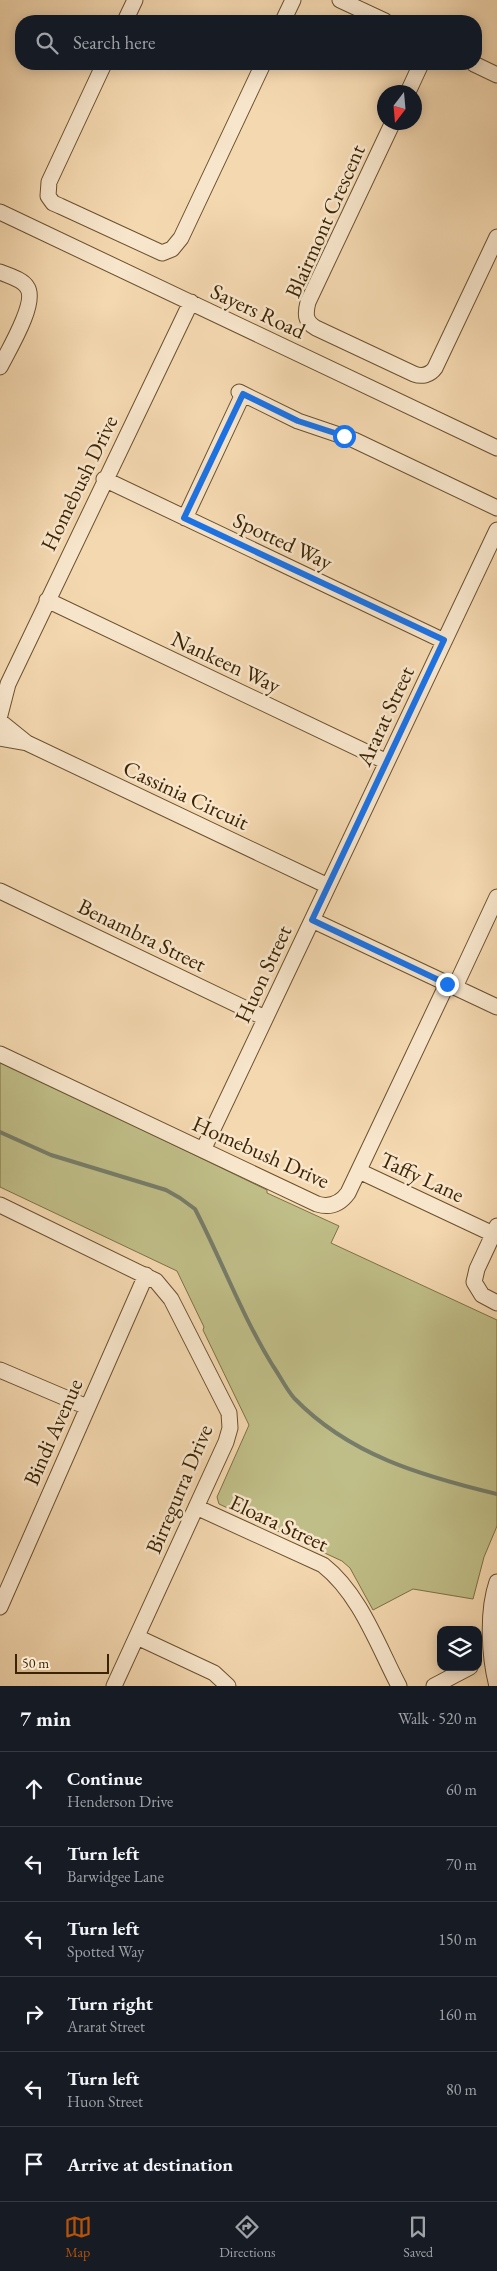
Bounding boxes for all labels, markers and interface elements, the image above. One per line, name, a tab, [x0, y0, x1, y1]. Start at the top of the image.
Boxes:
search box	[15, 15, 482, 70]
icon: search	[33, 29, 61, 57]
text: Search here	[73, 30, 155, 55]
north arrow	[377, 85, 422, 130]
street label: Blairmont Crescent	[278, 140, 372, 302]
street label: Sayers Road	[206, 276, 311, 346]
street label: Homebush Drive	[34, 410, 124, 555]
route start	[333, 425, 356, 448]
street label: Spotted Way	[229, 505, 338, 577]
street label: Nankeen Way	[167, 624, 286, 700]
street label: Ararat Street	[349, 661, 421, 772]
street label: Cassinia Circuit	[119, 753, 254, 837]
street label: Benambra Street	[73, 891, 211, 979]
street label: Huon Street	[228, 920, 298, 1028]
route end	[436, 973, 459, 996]
street label: Homebush Drive	[188, 1109, 334, 1195]
street label: Taffy Lane	[375, 1145, 469, 1209]
street label: Bindi Avenue	[17, 1374, 90, 1490]
street label: Birregurra Drive	[139, 1420, 219, 1558]
street label: Eloara Street	[225, 1488, 333, 1559]
map controls	[437, 1626, 482, 1671]
button: layers	[437, 1626, 482, 1671]
scale bar	[15, 1651, 109, 1674]
text: 50 m	[22, 1654, 49, 1672]
text: 7 min	[20, 1705, 71, 1732]
text: Walk · 520 m	[398, 1708, 477, 1729]
text: Continue	[67, 1766, 142, 1791]
icon: ahead	[20, 1775, 48, 1803]
text: 60 m	[446, 1779, 477, 1800]
text: Henderson Drive	[67, 1791, 173, 1812]
text: Turn left	[67, 1841, 139, 1866]
icon: left	[20, 1850, 48, 1878]
text: 70 m	[446, 1854, 477, 1875]
text: Barwidgee Lane	[67, 1866, 164, 1887]
text: Turn left	[67, 1916, 139, 1941]
icon: left	[20, 1925, 48, 1953]
text: 150 m	[438, 1929, 477, 1950]
text: Spotted Way	[67, 1941, 144, 1962]
text: Turn right	[67, 1991, 153, 2016]
icon: right	[20, 2000, 48, 2028]
text: 160 m	[438, 2004, 477, 2025]
text: Ararat Street	[67, 2016, 145, 2037]
text: Turn left	[67, 2066, 139, 2091]
icon: left	[20, 2075, 48, 2103]
text: 80 m	[446, 2079, 477, 2100]
text: Huon Street	[67, 2091, 143, 2112]
icon: arrive	[20, 2150, 48, 2178]
text: Arrive at destination	[67, 2152, 233, 2177]
tab: Map	[64, 2213, 92, 2261]
tab: Directions	[219, 2213, 276, 2261]
tab: Saved	[403, 2213, 433, 2261]

